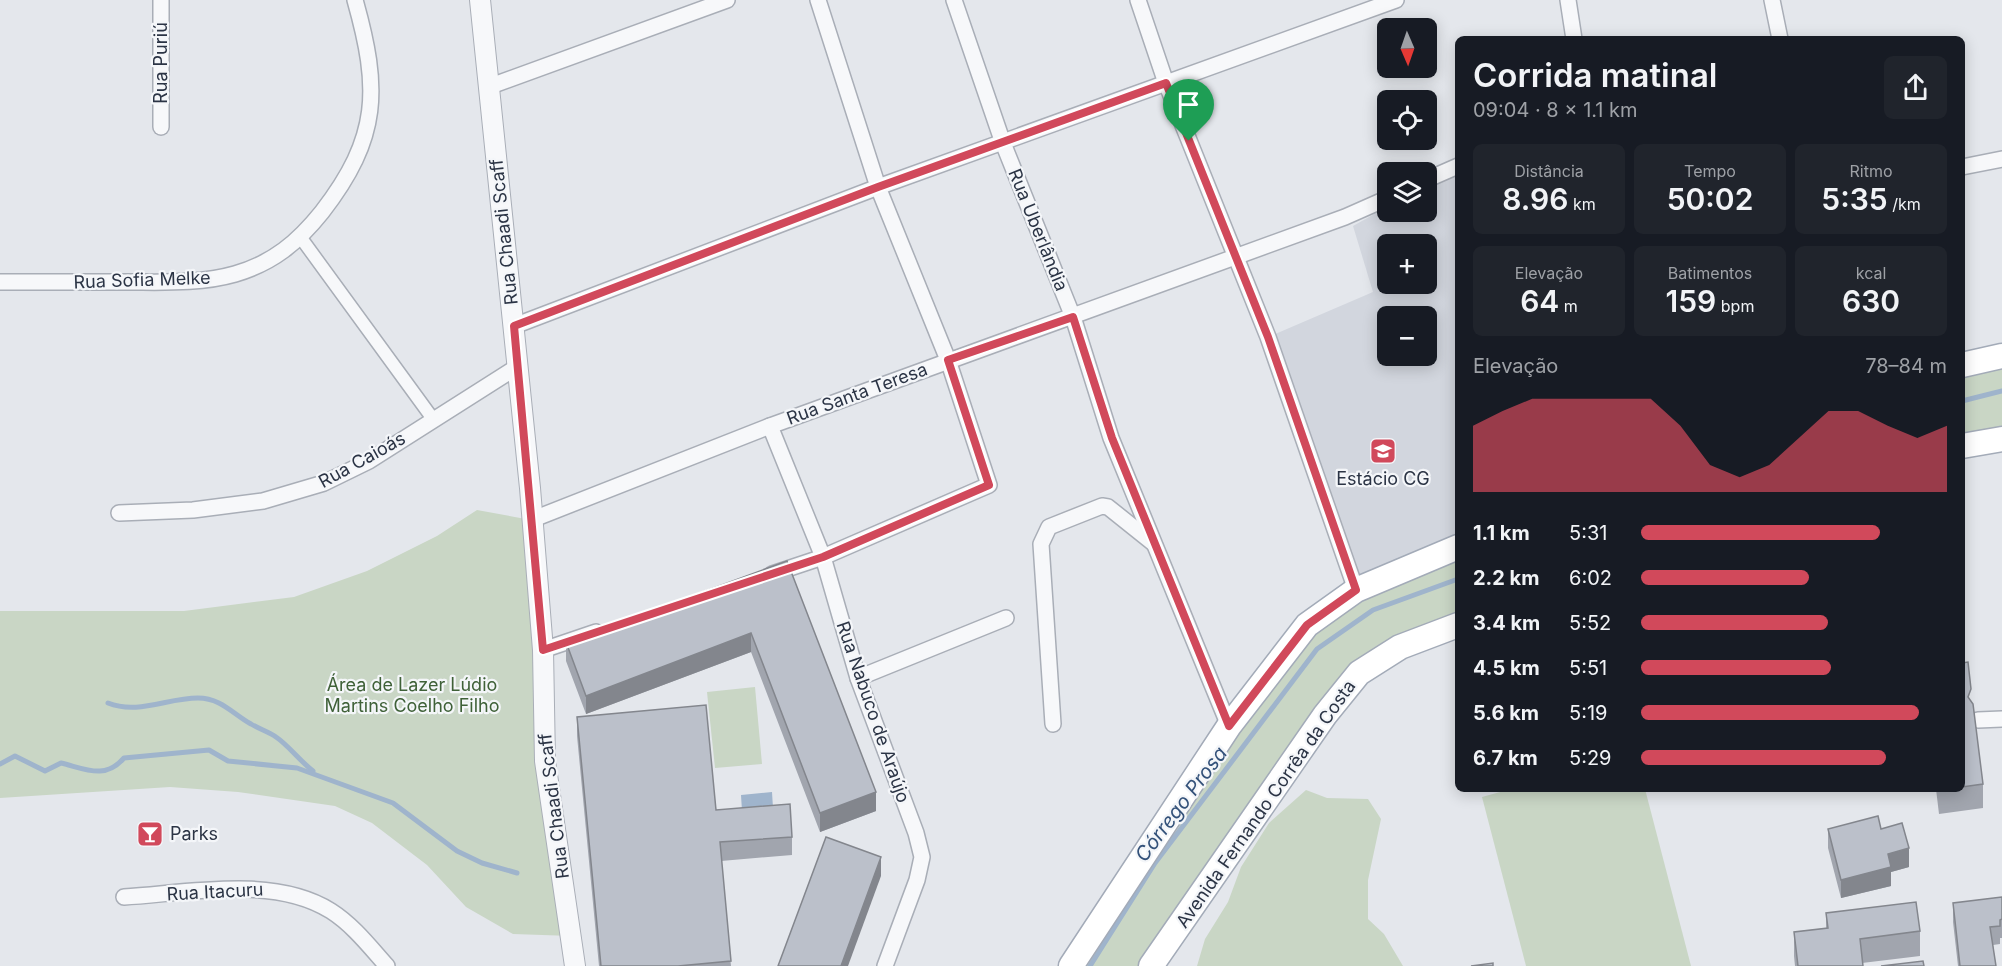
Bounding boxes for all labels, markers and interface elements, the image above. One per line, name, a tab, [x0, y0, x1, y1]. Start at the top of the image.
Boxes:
north arrow	[1377, 18, 1437, 78]
map controls	[1377, 18, 1437, 366]
street label: Rua Puriú	[150, 22, 171, 104]
text: Corrida matinal	[1473, 55, 1717, 95]
button: share	[1884, 56, 1947, 119]
pin	[1163, 79, 1214, 141]
icon: arrive	[1172, 88, 1205, 121]
button: locate	[1377, 90, 1437, 150]
text: 09:04 · 8 × 1.1 km	[1473, 98, 1638, 122]
street label: Rua Chaadi Scaff	[485, 158, 522, 306]
text: Distância	[1514, 161, 1584, 181]
text: Tempo	[1684, 161, 1736, 181]
text: Ritmo	[1849, 161, 1893, 181]
button: layers	[1377, 162, 1437, 222]
street label: Rua Uberlândia	[1004, 166, 1073, 294]
text: 8.96	[1502, 181, 1568, 217]
text: 50:02	[1667, 181, 1753, 217]
text: 5:35	[1821, 181, 1888, 217]
text: km	[1568, 194, 1596, 214]
text: /km	[1888, 194, 1921, 214]
button: +	[1377, 234, 1437, 294]
text: Elevação	[1515, 263, 1583, 283]
text: Batimentos	[1668, 263, 1752, 283]
text: kcal	[1856, 263, 1886, 283]
street label: Rua Sofia Melke	[73, 267, 211, 292]
text: 64	[1520, 283, 1559, 319]
text: 159	[1666, 283, 1716, 319]
text: 630	[1842, 283, 1900, 319]
text: m	[1559, 296, 1578, 316]
text: bpm	[1716, 296, 1754, 316]
button: −	[1377, 306, 1437, 366]
text: Elevação	[1473, 354, 1558, 378]
text: 78–84 m	[1865, 354, 1947, 378]
street label: Rua Santa Teresa	[784, 358, 930, 429]
street label: Rua Caioás	[315, 427, 409, 492]
school or university icon: Estácio CG	[1368, 436, 1398, 466]
place label: Estácio CG	[1336, 468, 1430, 489]
text: 1.1 km	[1473, 521, 1530, 545]
text: 5:31	[1569, 521, 1607, 545]
text: 2.2 km	[1473, 566, 1539, 590]
text: 6:02	[1569, 566, 1612, 590]
text: 3.4 km	[1473, 611, 1540, 635]
text: 5:52	[1569, 611, 1611, 635]
street label: Rua Nabuco de Araújo	[833, 618, 914, 805]
text: 4.5 km	[1473, 656, 1540, 680]
text: 5:51	[1569, 656, 1607, 680]
park label: Área de Lazer Lúdio Martins Coelho Filho	[325, 673, 499, 716]
street label: Avenida Fernando Corrêa da Costa	[1172, 676, 1359, 932]
text: 5.6 km	[1473, 701, 1539, 725]
text: 5:19	[1569, 701, 1607, 725]
street label: Rua Chaadi Scaff	[534, 732, 573, 880]
water label: Córrego Prosa	[1130, 742, 1232, 866]
text: 6.7 km	[1473, 746, 1538, 770]
text: 5:29	[1569, 746, 1612, 770]
bar icon: Parks	[135, 819, 165, 849]
place label: Parks	[170, 823, 218, 844]
street label: Rua Itacuru	[166, 878, 264, 905]

